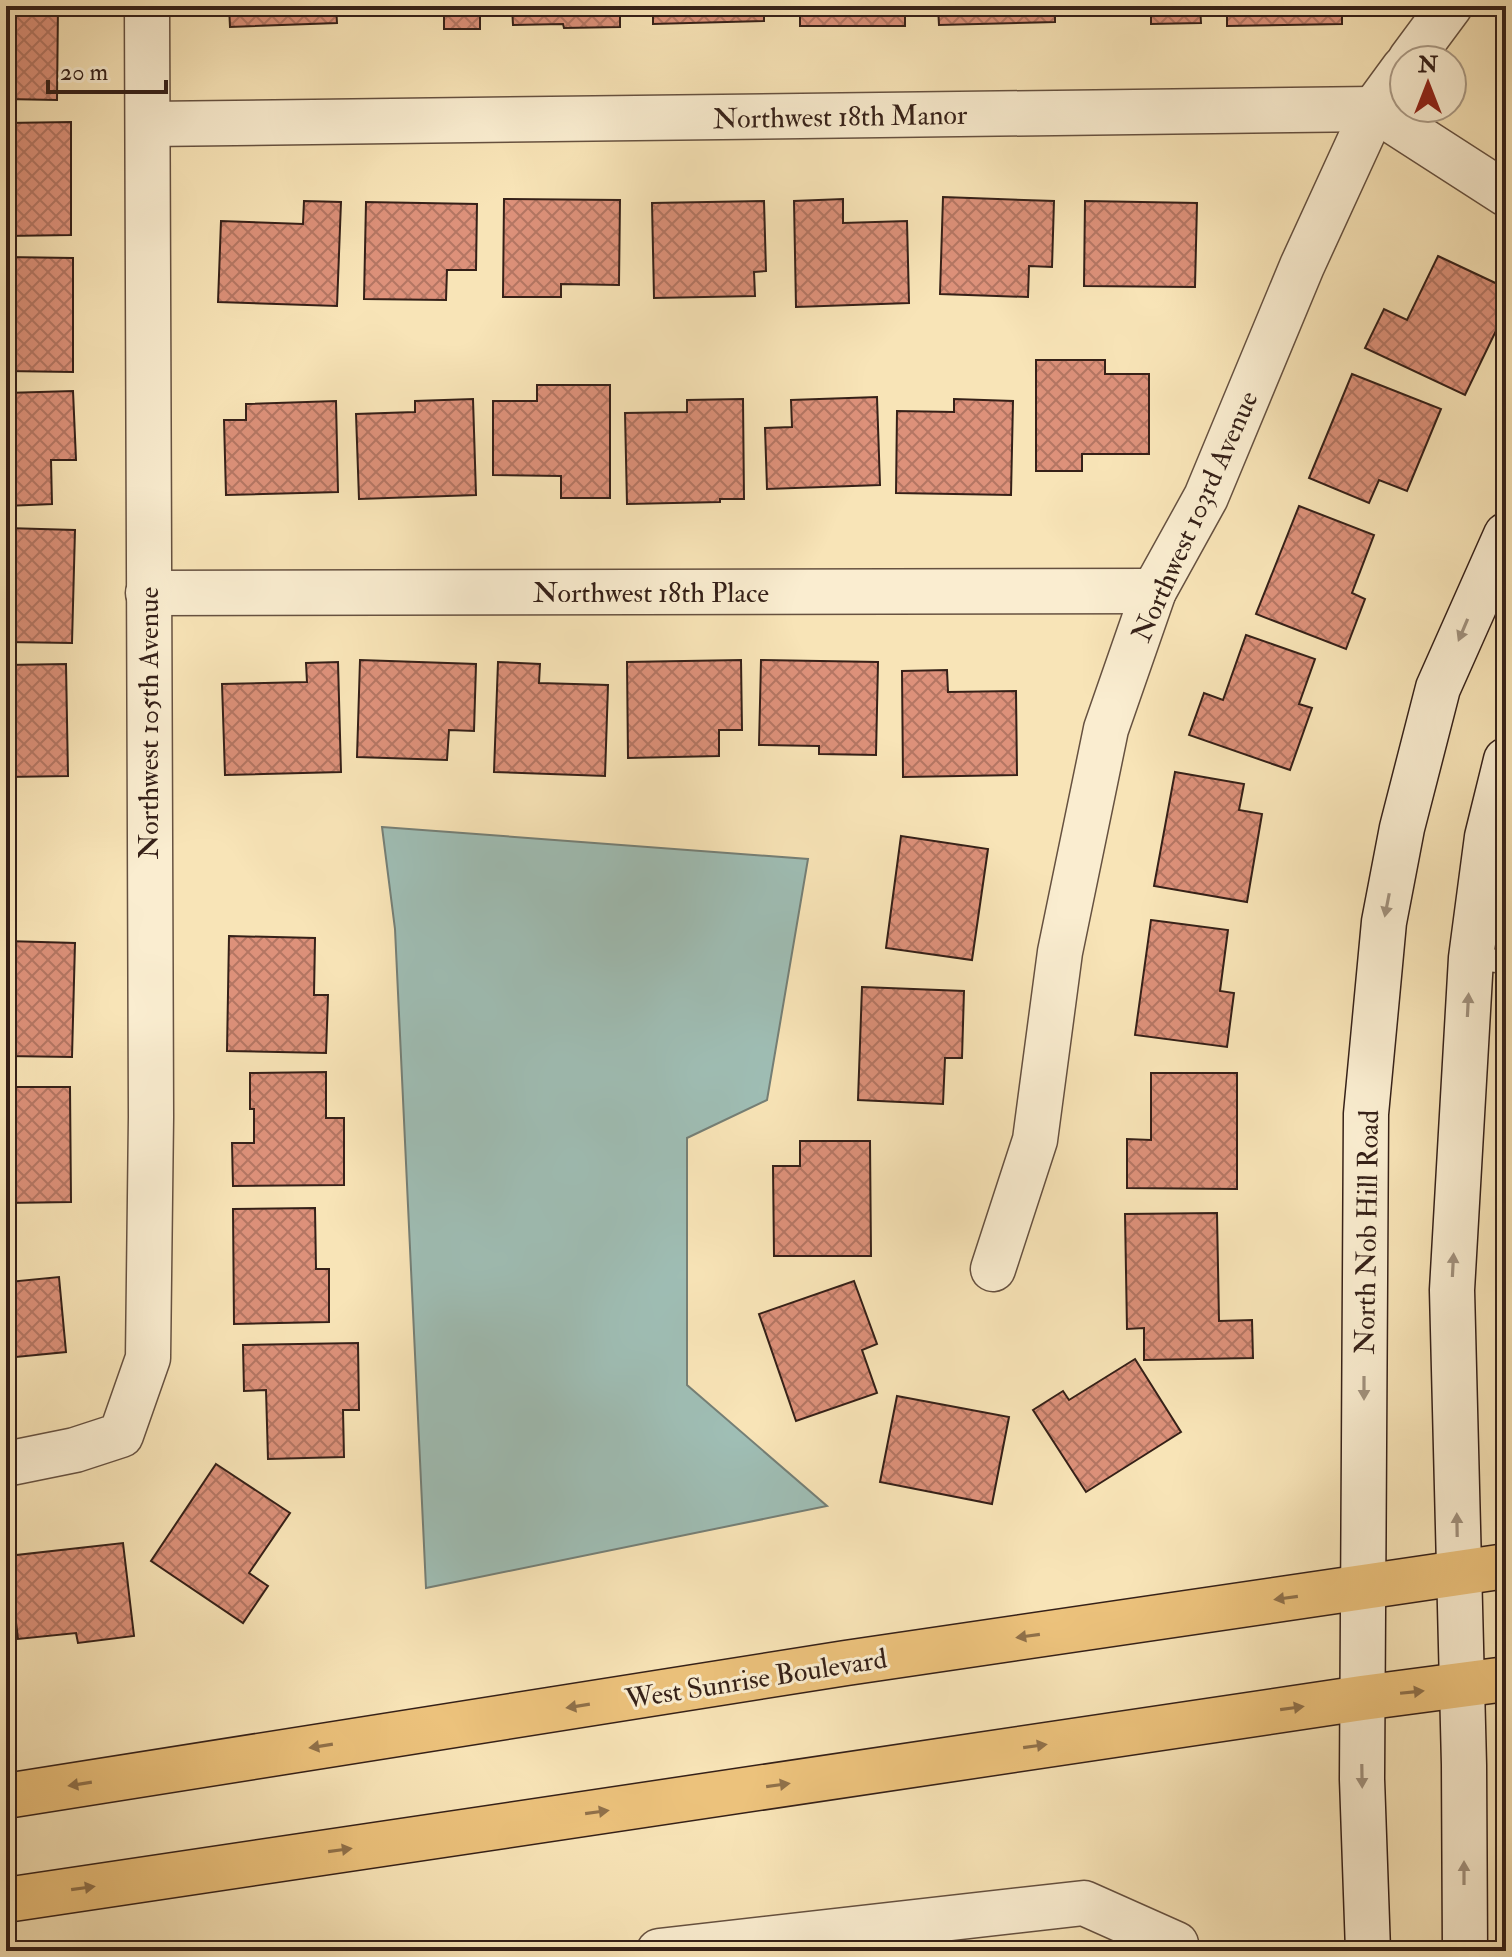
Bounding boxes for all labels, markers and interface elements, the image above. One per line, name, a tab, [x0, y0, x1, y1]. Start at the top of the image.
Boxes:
scale bar	[48, 44, 166, 94]
north arrow	[1388, 44, 1468, 124]
text: N	[1417, 51, 1438, 79]
text: 20 m	[60, 57, 109, 88]
street label: Northwest 18th Manor	[712, 98, 968, 137]
street label: Northwest 103rd Avenue	[1124, 385, 1267, 648]
street label: Northwest 18th Place	[533, 576, 769, 611]
street label: Northwest 105th Avenue	[132, 587, 167, 859]
one-way arrow	[1456, 618, 1469, 642]
one-way arrow	[1381, 893, 1393, 918]
one-way arrow	[1462, 992, 1475, 1017]
street label: North Nob Hill Road	[1348, 1109, 1387, 1355]
one-way arrow	[1447, 1252, 1460, 1277]
one-way arrow	[1358, 1376, 1370, 1401]
one-way arrow	[1451, 1512, 1464, 1537]
one-way arrow	[1273, 1592, 1298, 1605]
one-way arrow	[1016, 1630, 1041, 1643]
street label: West Sunrise Boulevard	[622, 1641, 890, 1718]
one-way arrow	[1400, 1685, 1425, 1698]
one-way arrow	[565, 1700, 590, 1713]
one-way arrow	[1280, 1701, 1305, 1714]
one-way arrow	[1023, 1739, 1048, 1752]
one-way arrow	[308, 1741, 333, 1753]
one-way arrow	[1356, 1764, 1368, 1789]
one-way arrow	[766, 1778, 791, 1791]
one-way arrow	[67, 1779, 92, 1791]
one-way arrow	[585, 1805, 610, 1818]
one-way arrow	[328, 1843, 353, 1856]
one-way arrow	[1458, 1860, 1470, 1885]
one-way arrow	[71, 1881, 96, 1894]

